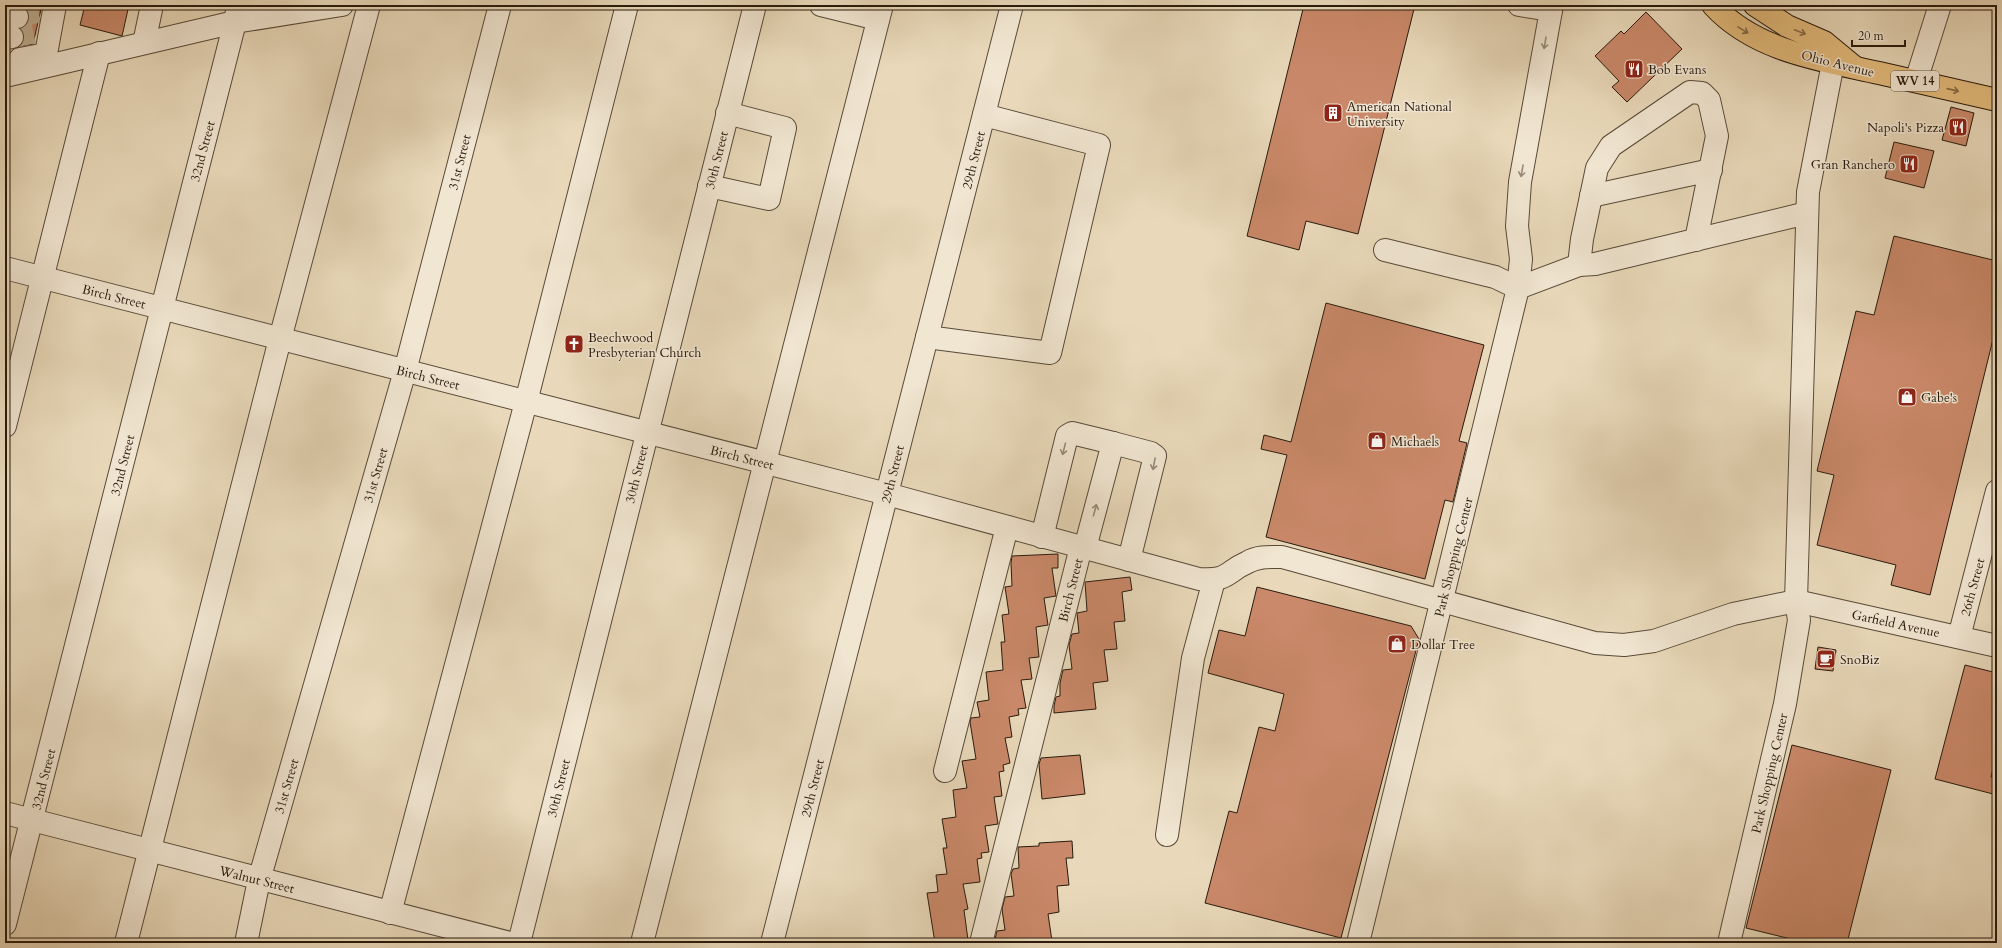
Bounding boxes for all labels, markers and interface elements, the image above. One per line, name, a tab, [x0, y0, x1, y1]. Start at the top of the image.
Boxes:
scale bar	[1852, 22, 1905, 48]
one-way arrow	[1737, 26, 1749, 34]
one-way arrow	[1794, 28, 1806, 36]
text: 20 m	[1858, 28, 1885, 44]
one-way arrow	[1541, 37, 1549, 50]
street label: Ohio Avenue	[1799, 46, 1876, 82]
restaurant icon: Bob Evans	[1623, 58, 1645, 80]
place label: Bob Evans	[1648, 61, 1706, 79]
road number: WV 14	[1891, 71, 1939, 91]
one-way arrow	[1946, 87, 1959, 95]
place label: American National University	[1347, 98, 1452, 131]
building icon: American National University	[1322, 102, 1344, 124]
restaurant icon: Napoli's Pizza	[1947, 116, 1969, 138]
street label: 32nd Street	[186, 119, 220, 184]
place label: Napoli's Pizza	[1867, 119, 1944, 137]
street label: 30th Street	[701, 129, 733, 191]
street label: 29th Street	[958, 129, 990, 191]
street label: 31st Street	[444, 133, 476, 192]
restaurant icon: Gran Ranchero	[1898, 153, 1920, 175]
place label: Gran Ranchero	[1811, 156, 1895, 174]
one-way arrow	[1518, 165, 1526, 178]
street label: Birch Street	[80, 280, 148, 314]
place label: Beechwood Presbyterian Church	[588, 329, 701, 362]
church icon: Beechwood Presbyterian Church	[563, 333, 585, 355]
street label: Birch Street	[394, 361, 462, 395]
shop icon: Gabe's	[1896, 386, 1918, 408]
place label: Gabe's	[1921, 389, 1957, 407]
shop icon: Michaels	[1366, 430, 1388, 452]
street label: 32nd Street	[107, 433, 139, 498]
place label: Michaels	[1391, 433, 1439, 451]
street label: Birch Street	[708, 441, 776, 475]
one-way arrow	[1059, 442, 1067, 455]
street label: 30th Street	[621, 443, 653, 505]
street label: 29th Street	[877, 443, 909, 505]
street label: 31st Street	[360, 446, 392, 505]
one-way arrow	[1149, 458, 1157, 471]
street label: Park Shopping Center	[1430, 495, 1478, 619]
one-way arrow	[1092, 504, 1099, 517]
street label: Birch Street	[1054, 556, 1088, 624]
street label: 26th Street	[1957, 556, 1989, 618]
street label: Garfield Avenue	[1850, 606, 1942, 642]
shop icon: Dollar Tree	[1386, 633, 1408, 655]
place label: Dollar Tree	[1411, 636, 1475, 654]
cafe icon: SnoBiz	[1815, 648, 1837, 670]
place label: SnoBiz	[1840, 651, 1879, 669]
street label: Park Shopping Center	[1747, 711, 1793, 835]
street label: 32nd Street	[28, 747, 60, 812]
street label: 31st Street	[271, 757, 303, 816]
street label: 30th Street	[543, 757, 575, 819]
street label: 29th Street	[797, 757, 829, 819]
street label: Walnut Street	[216, 862, 296, 898]

